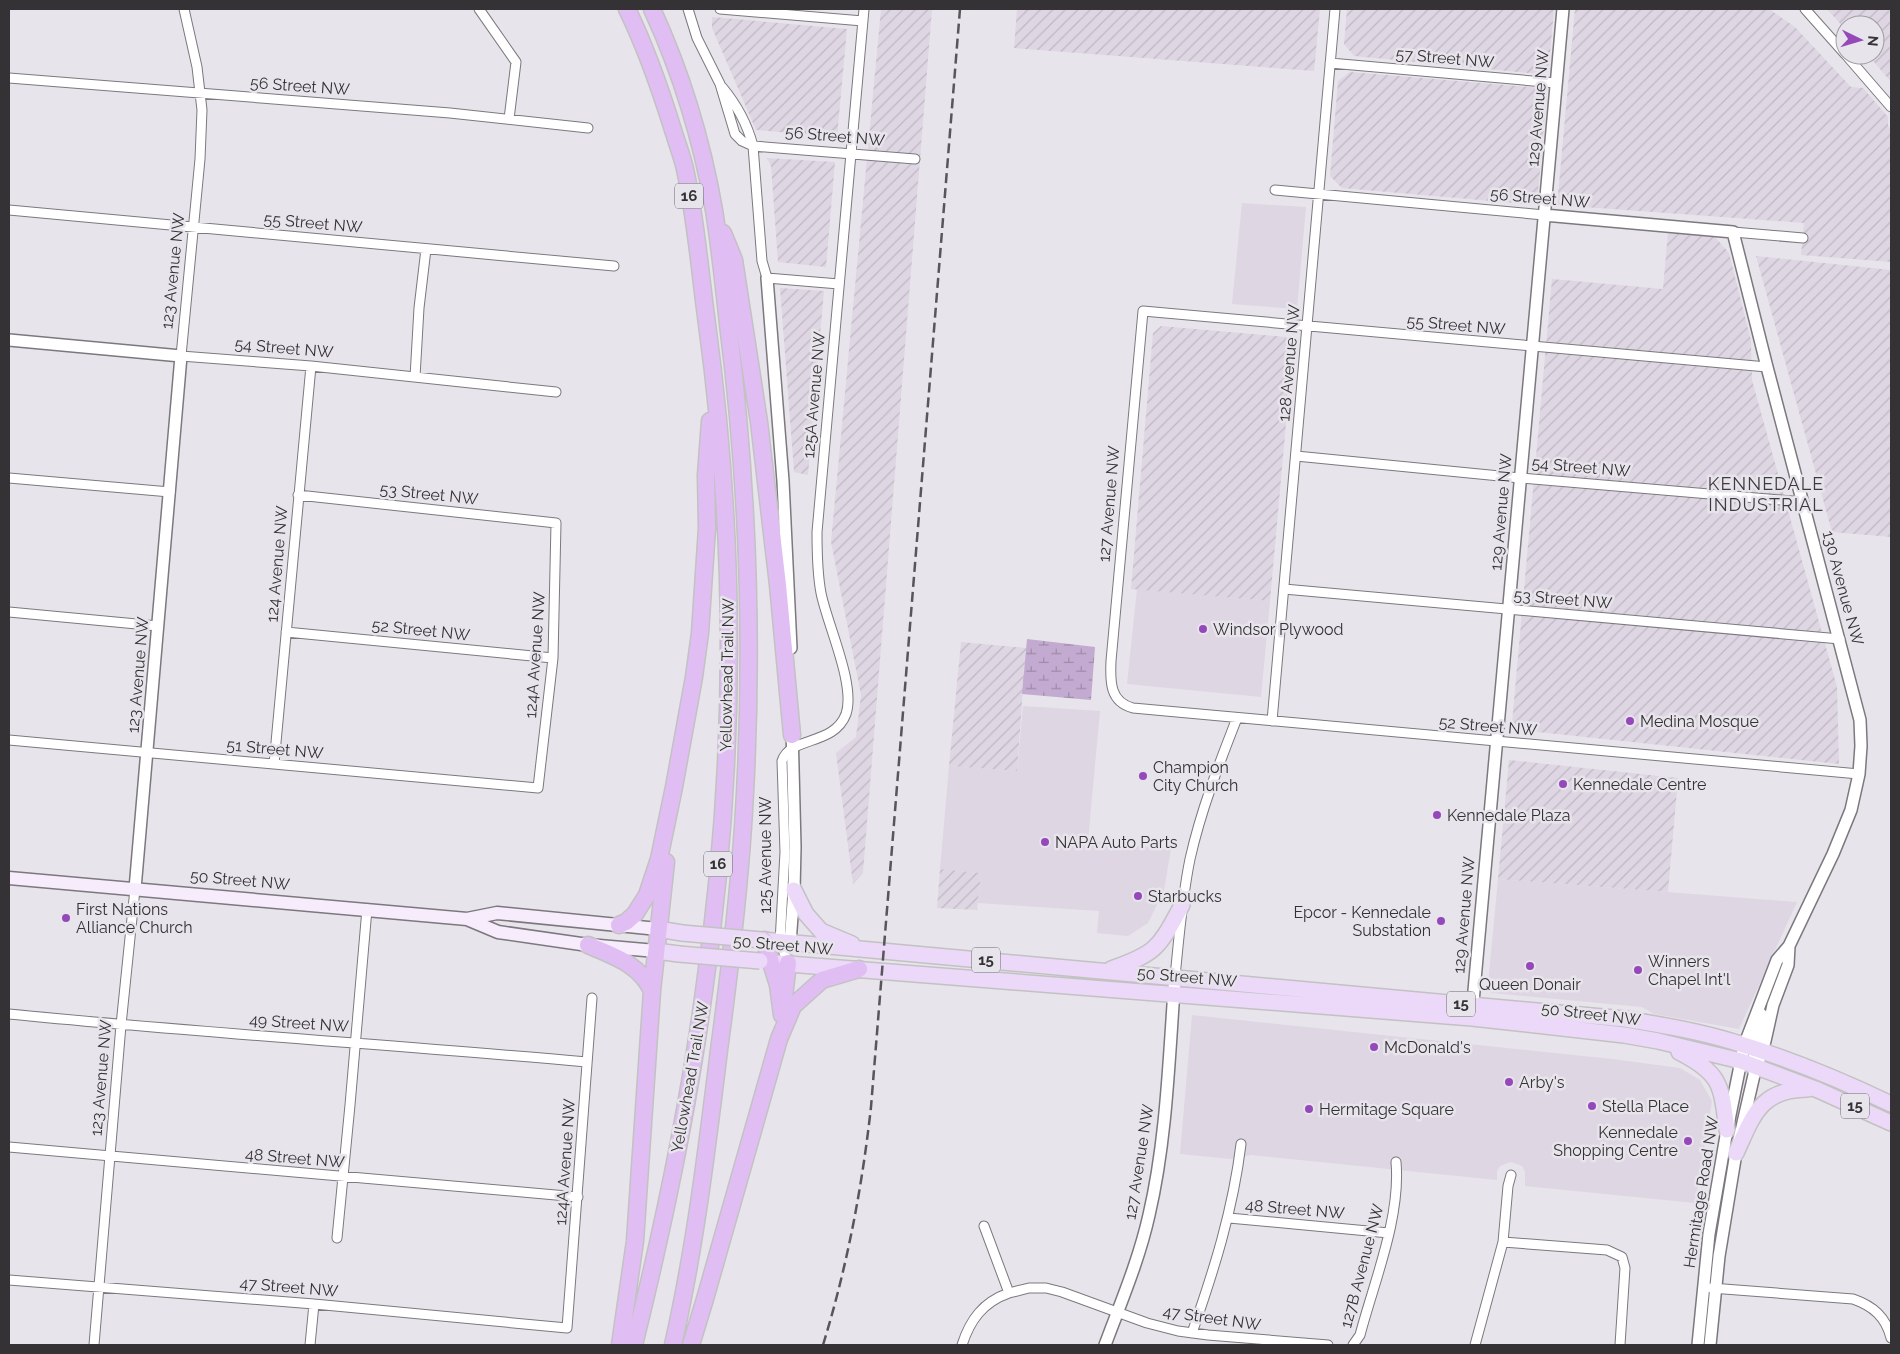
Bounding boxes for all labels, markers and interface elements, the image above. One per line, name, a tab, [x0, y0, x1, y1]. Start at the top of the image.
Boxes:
north arrow	[1835, 15, 1885, 65]
text: N	[1865, 35, 1881, 47]
street label: 57 Street NW	[1395, 44, 1495, 72]
street label: 129 Avenue NW	[1523, 48, 1553, 167]
street label: 56 Street NW	[249, 73, 351, 99]
street label: 56 Street NW	[784, 122, 886, 150]
road number: 16	[675, 184, 703, 208]
street label: 56 Street NW	[1489, 184, 1591, 212]
street label: 55 Street NW	[263, 209, 363, 237]
street label: 123 Avenue NW	[157, 212, 189, 330]
street label: 128 Avenue NW	[1274, 303, 1304, 422]
street label: 55 Street NW	[1406, 311, 1506, 339]
street label: 125A Avenue NW	[799, 331, 829, 459]
street label: 54 Street NW	[234, 334, 334, 362]
street label: 127 Avenue NW	[1094, 445, 1124, 563]
street label: 129 Avenue NW	[1486, 452, 1516, 571]
street label: 54 Street NW	[1531, 453, 1631, 481]
district label: KENNEDALE INDUSTRIAL	[1708, 473, 1824, 515]
street label: 53 Street NW	[379, 479, 479, 509]
street label: 124 Avenue NW	[262, 505, 292, 623]
street label: 130 Avenue NW	[1819, 529, 1868, 648]
street label: 53 Street NW	[1513, 585, 1613, 613]
street label: 124A Avenue NW	[521, 591, 549, 719]
street label: Yellowhead Trail NW	[716, 598, 738, 752]
street label: 52 Street NW	[371, 615, 471, 645]
street label: 123 Avenue NW	[123, 616, 153, 734]
place label: Windsor Plywood	[1213, 620, 1344, 639]
marker: Windsor Plywood	[1197, 623, 1209, 635]
street label: 52 Street NW	[1438, 712, 1538, 740]
place label: Medina Mosque	[1640, 712, 1759, 731]
marker: Medina Mosque	[1624, 715, 1636, 727]
street label: 51 Street NW	[226, 735, 324, 763]
place label: Champion City Church	[1153, 758, 1238, 795]
marker: Champion City Church	[1137, 770, 1149, 782]
place label: Kennedale Centre	[1573, 775, 1706, 794]
marker: Kennedale Centre	[1557, 778, 1569, 790]
street label: 125 Avenue NW	[756, 796, 775, 913]
place label: Kennedale Plaza	[1447, 806, 1570, 825]
marker: Kennedale Plaza	[1431, 809, 1443, 821]
place label: NAPA Auto Parts	[1055, 833, 1178, 852]
marker: NAPA Auto Parts	[1039, 836, 1051, 848]
road number: 16	[704, 852, 732, 876]
street label: 129 Avenue NW	[1449, 855, 1479, 974]
street label: 50 Street NW	[189, 866, 291, 894]
place label: Starbucks	[1148, 887, 1222, 906]
marker: Starbucks	[1132, 890, 1144, 902]
place label: First Nations Alliance Church	[76, 900, 193, 937]
place label: Epcor - Kennedale Substation	[1293, 903, 1431, 940]
marker: First Nations Alliance Church	[60, 912, 72, 924]
marker: Epcor - Kennedale Substation	[1435, 915, 1447, 927]
street label: 50 Street NW	[732, 931, 834, 959]
road number: 15	[972, 948, 1000, 972]
place label: Winners Chapel Int'l	[1648, 952, 1731, 989]
marker: Queen Donair	[1524, 960, 1536, 972]
street label: 50 Street NW	[1136, 963, 1238, 991]
marker: Winners Chapel Int'l	[1632, 964, 1644, 976]
place label: Queen Donair	[1479, 975, 1581, 994]
road number: 15	[1447, 992, 1475, 1016]
street label: 50 Street NW	[1540, 998, 1642, 1030]
street label: Yellowhead Trail NW	[667, 1000, 713, 1154]
street label: 49 Street NW	[249, 1010, 350, 1036]
street label: 123 Avenue NW	[86, 1019, 116, 1137]
place label: McDonald's	[1384, 1038, 1471, 1057]
marker: McDonald's	[1368, 1041, 1380, 1053]
place label: Arby's	[1519, 1073, 1565, 1092]
marker: Arby's	[1503, 1076, 1515, 1088]
road number: 15	[1841, 1094, 1869, 1118]
place label: Stella Place	[1602, 1097, 1689, 1116]
street label: 124A Avenue NW	[551, 1098, 579, 1226]
place label: Hermitage Square	[1319, 1100, 1454, 1119]
marker: Stella Place	[1586, 1100, 1598, 1112]
street label: 127 Avenue NW	[1120, 1103, 1158, 1221]
marker: Hermitage Square	[1303, 1103, 1315, 1115]
street label: Hermitage Road NW	[1680, 1114, 1722, 1269]
place label: Kennedale Shopping Centre	[1553, 1123, 1678, 1160]
marker: Kennedale Shopping Centre	[1682, 1135, 1694, 1147]
street label: 48 Street NW	[244, 1144, 346, 1172]
street label: 48 Street NW	[1244, 1195, 1346, 1223]
street label: 127B Avenue NW	[1336, 1202, 1388, 1330]
street label: 47 Street NW	[239, 1273, 339, 1301]
street label: 47 Street NW	[1162, 1302, 1263, 1334]

